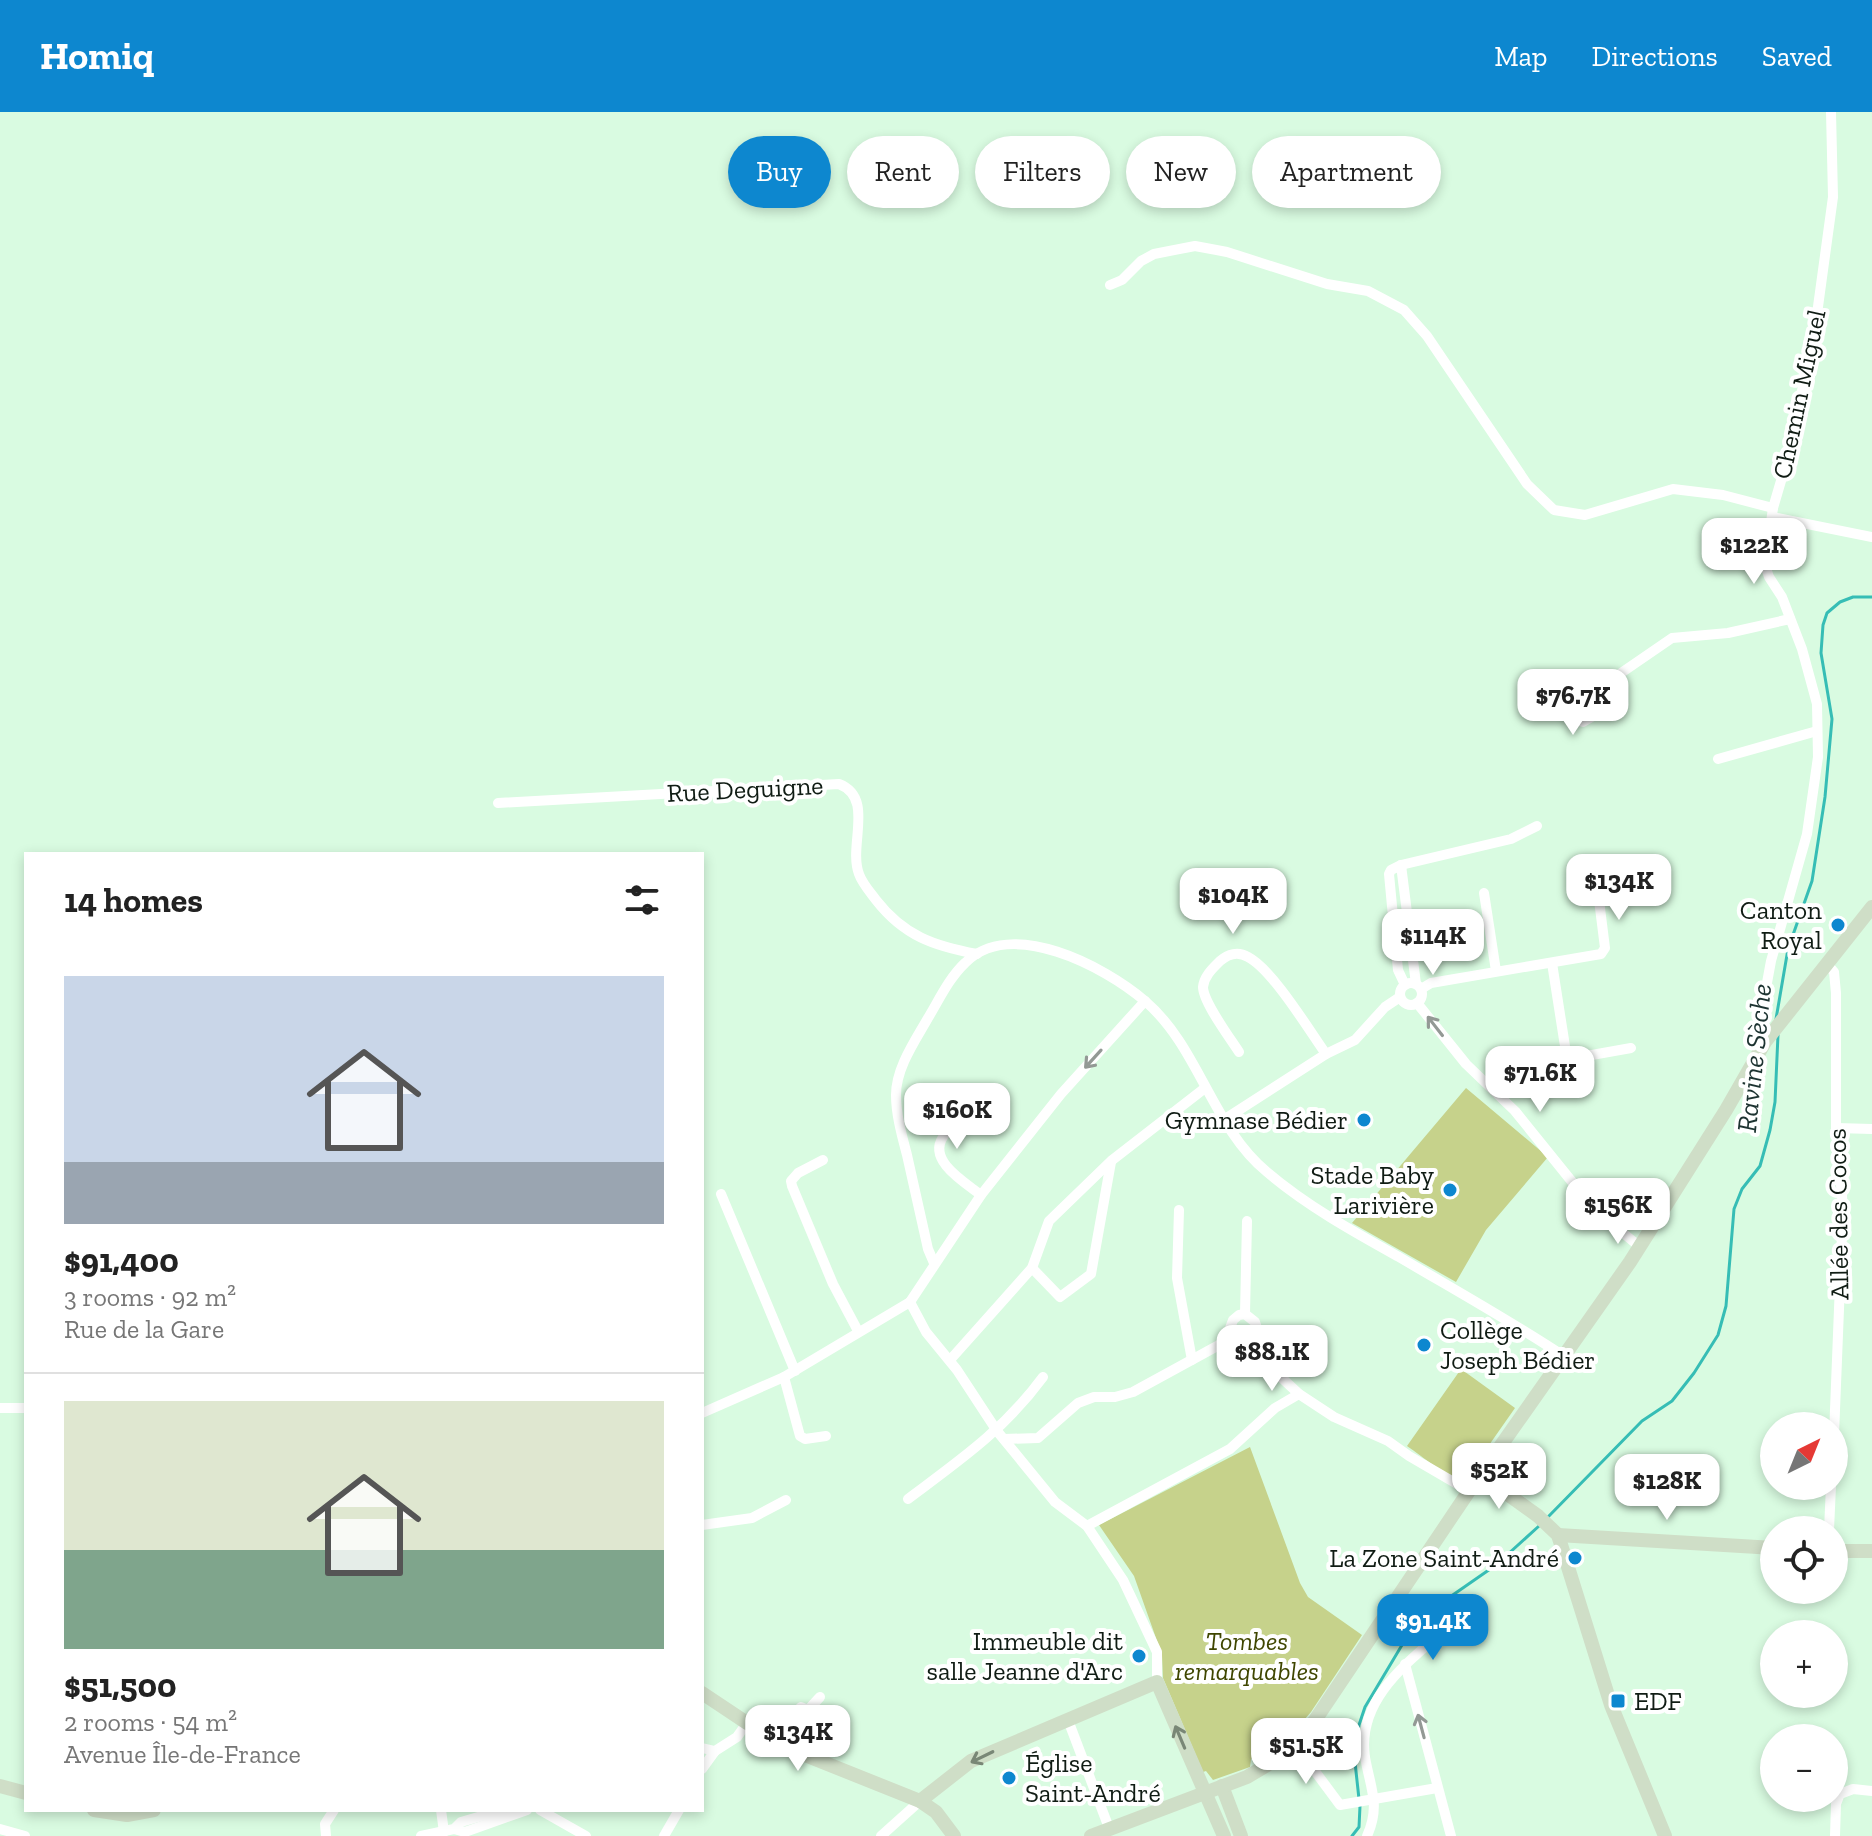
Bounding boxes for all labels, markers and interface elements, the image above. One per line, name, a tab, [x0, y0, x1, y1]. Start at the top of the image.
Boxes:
text: Homiq	[40, 33, 154, 79]
text: Map	[1494, 40, 1547, 73]
text: Directions	[1591, 40, 1718, 73]
text: Saved	[1762, 40, 1832, 73]
chip: Buy	[728, 136, 831, 208]
chip: Rent	[847, 136, 959, 208]
chip: Filters	[975, 136, 1110, 208]
chip: New	[1126, 136, 1236, 208]
chip: Apartment	[1252, 136, 1441, 208]
street label: Chemin Miguel	[1765, 306, 1833, 482]
pin: $122K	[1698, 518, 1810, 586]
text: $122K	[1720, 528, 1788, 560]
pin: $76.7K	[1508, 669, 1638, 737]
text: $76.7K	[1535, 679, 1611, 711]
street label: Rue Deguigne	[666, 769, 824, 809]
pin: $134K	[1563, 854, 1675, 922]
text: $134K	[1584, 864, 1654, 896]
pin: $104K	[1177, 868, 1289, 936]
icon: filters	[620, 878, 664, 922]
text: $104K	[1198, 878, 1268, 910]
text: 14 homes	[64, 880, 203, 921]
place label: Canton Royal	[1740, 894, 1822, 956]
pin: $114K	[1377, 909, 1489, 977]
marker: Canton Royal	[1829, 916, 1847, 934]
text: $114K	[1400, 919, 1466, 951]
water label: Ravine Sèche	[1730, 982, 1778, 1134]
one-way arrow	[1426, 1016, 1443, 1037]
icon: home	[292, 1028, 436, 1172]
pin: $71.6K	[1475, 1046, 1605, 1114]
one-way arrow	[1084, 1048, 1102, 1068]
text: $71.6K	[1503, 1056, 1577, 1088]
pin: $160K	[901, 1083, 1013, 1151]
text: $160K	[922, 1093, 992, 1125]
place label: Gymnase Bédier	[1165, 1104, 1348, 1136]
marker: Gymnase Bédier	[1355, 1111, 1373, 1129]
street label: Allée des Cocos	[1821, 1128, 1855, 1300]
place label: Stade Baby Larivière	[1311, 1159, 1435, 1221]
pin: $156K	[1562, 1178, 1674, 1246]
marker: Stade Baby Larivière	[1441, 1181, 1459, 1199]
text: $156K	[1584, 1188, 1652, 1220]
text: $91,400	[64, 1240, 179, 1281]
text: 3 rooms · 92 m²	[64, 1281, 236, 1313]
text: Rue de la Gare	[64, 1313, 224, 1345]
place label: Collège Joseph Bédier	[1440, 1314, 1595, 1376]
pin: $88.1K	[1207, 1325, 1337, 1393]
text: $88.1K	[1235, 1335, 1309, 1367]
marker: Collège Joseph Bédier	[1415, 1336, 1433, 1354]
north arrow	[1760, 1412, 1848, 1500]
map controls	[1760, 1412, 1848, 1812]
pin: $52K	[1452, 1443, 1546, 1511]
icon: home	[292, 1453, 436, 1597]
text: $52K	[1470, 1453, 1528, 1485]
pin: $128K	[1611, 1454, 1723, 1522]
text: $128K	[1633, 1464, 1701, 1496]
button: locate	[1760, 1516, 1848, 1604]
place label: La Zone Saint-André	[1329, 1542, 1559, 1574]
marker: La Zone Saint-André	[1566, 1549, 1584, 1567]
pin: $91.4K	[1368, 1594, 1498, 1662]
text: $91.4K	[1395, 1604, 1471, 1636]
button: +	[1760, 1620, 1848, 1708]
place label: Immeuble dit salle Jeanne d'Arc	[927, 1625, 1123, 1687]
park label: Tombes remarquables	[1174, 1625, 1319, 1687]
marker: Immeuble dit salle Jeanne d'Arc	[1130, 1647, 1148, 1665]
text: $51,500	[64, 1665, 177, 1706]
place label: EDF	[1634, 1685, 1682, 1717]
marker: EDF	[1609, 1692, 1627, 1710]
pin: $134K	[742, 1705, 854, 1773]
text: 2 rooms · 54 m²	[64, 1706, 237, 1738]
one-way arrow	[1412, 1714, 1427, 1739]
text: $134K	[763, 1715, 833, 1747]
pin: $51.5K	[1241, 1718, 1371, 1786]
button: −	[1760, 1724, 1848, 1812]
one-way arrow	[1171, 1725, 1186, 1750]
text: $51.5K	[1269, 1728, 1343, 1760]
text: Avenue Île-de-France	[64, 1738, 301, 1770]
place label: Église Saint-André	[1025, 1747, 1161, 1809]
one-way arrow	[971, 1749, 995, 1765]
marker: Église Saint-André	[1000, 1769, 1018, 1787]

